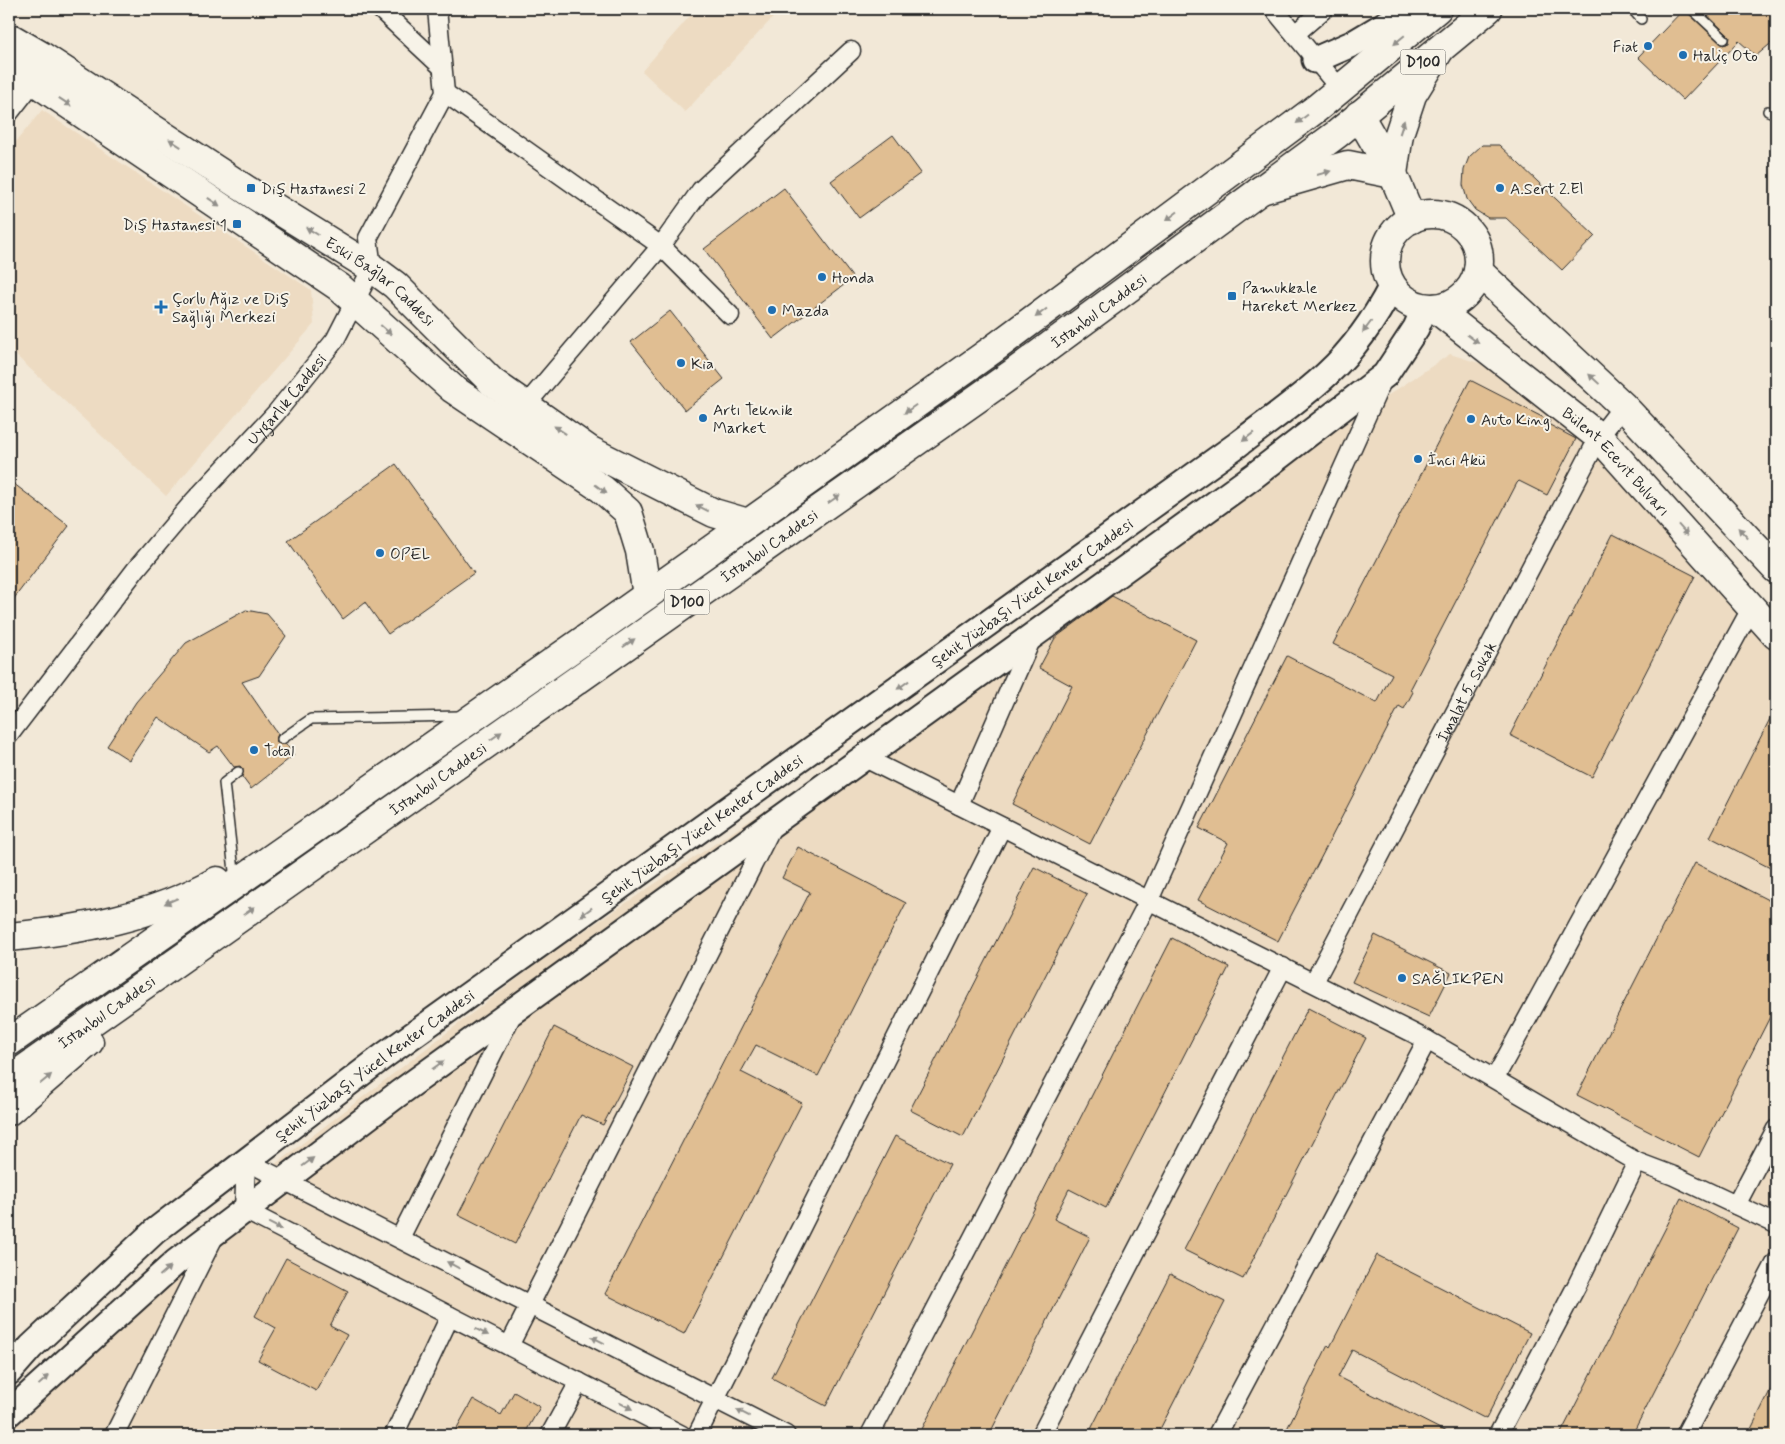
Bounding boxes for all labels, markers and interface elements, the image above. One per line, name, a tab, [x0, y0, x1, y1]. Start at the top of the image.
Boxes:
one-way arrow	[1393, 34, 1405, 45]
place label: Fiat	[1613, 37, 1638, 58]
marker: Fiat	[1642, 40, 1654, 52]
place label: Haliç Oto	[1693, 46, 1758, 67]
marker: Haliç Oto	[1677, 49, 1689, 61]
road number: D100	[1400, 50, 1446, 74]
one-way arrow	[58, 97, 72, 107]
one-way arrow	[1296, 114, 1309, 125]
one-way arrow	[1399, 119, 1406, 134]
one-way arrow	[168, 138, 181, 148]
one-way arrow	[1316, 168, 1331, 176]
place label: Diş Hastanesi 2	[261, 179, 366, 200]
place label: A.Sert 2.El	[1510, 179, 1584, 200]
marker: Diş Hastanesi 2	[245, 182, 257, 194]
marker: A.Sert 2.El	[1494, 182, 1506, 194]
one-way arrow	[207, 197, 221, 207]
one-way arrow	[1166, 211, 1179, 222]
place label: Diş Hastanesi 1	[123, 215, 227, 236]
marker: Diş Hastanesi 1	[231, 218, 243, 230]
one-way arrow	[305, 226, 318, 235]
street label: Eski Bağlar Caddesi	[321, 233, 439, 332]
place label: Honda	[832, 268, 875, 289]
street label: İstanbul Caddesi	[1047, 269, 1152, 354]
marker: Honda	[816, 271, 828, 283]
place label: Pamukkale Hareket Merkez	[1242, 278, 1358, 317]
place label: Çorlu Ağız ve Diş Sağlığı Merkezi	[172, 289, 289, 328]
marker: Pamukkale Hareket Merkez	[1226, 290, 1238, 302]
marker: Çorlu Ağız ve Diş Sağlığı Merkezi	[154, 300, 168, 314]
place label: Mazda	[782, 301, 829, 322]
marker: Mazda	[766, 304, 778, 316]
one-way arrow	[1035, 308, 1048, 319]
one-way arrow	[1362, 320, 1372, 334]
one-way arrow	[380, 325, 393, 336]
one-way arrow	[1466, 334, 1479, 345]
street label: Uygarlık Caddesi	[243, 350, 332, 450]
place label: Kia	[691, 354, 714, 375]
marker: Kia	[675, 357, 687, 369]
one-way arrow	[1588, 373, 1600, 384]
place label: Artı Teknik Market	[713, 400, 793, 439]
street label: Bülent Ecevit Bulvarı	[1557, 403, 1674, 521]
one-way arrow	[903, 404, 916, 414]
place label: Auto King	[1481, 410, 1550, 431]
marker: Artı Teknik Market	[697, 412, 709, 424]
marker: Auto King	[1465, 413, 1477, 425]
one-way arrow	[553, 425, 567, 435]
one-way arrow	[1242, 431, 1255, 442]
place label: İnci Akü	[1428, 450, 1485, 471]
marker: İnci Akü	[1412, 453, 1424, 465]
one-way arrow	[594, 484, 607, 495]
one-way arrow	[827, 494, 841, 504]
one-way arrow	[695, 504, 709, 512]
street label: İstanbul Caddesi	[717, 505, 822, 588]
street label: Şehit Yüzbaşı Yücel Kenter Caddesi	[927, 514, 1138, 673]
one-way arrow	[1677, 524, 1689, 536]
one-way arrow	[1737, 528, 1749, 540]
place label: OPEL	[390, 544, 430, 565]
marker: OPEL	[374, 547, 386, 559]
road number: D100	[664, 590, 710, 614]
one-way arrow	[622, 638, 636, 648]
street label: İmalat 5. Sokak	[1432, 638, 1502, 746]
one-way arrow	[896, 680, 910, 690]
one-way arrow	[489, 731, 503, 741]
street label: İstanbul Caddesi	[385, 738, 491, 821]
place label: Total	[264, 741, 294, 762]
marker: Total	[248, 744, 260, 756]
street label: Şehit Yüzbaşı Yücel Kenter Caddesi	[597, 750, 808, 909]
one-way arrow	[164, 898, 178, 906]
one-way arrow	[242, 906, 256, 916]
one-way arrow	[579, 907, 593, 917]
place label: SAĞLIKPEN	[1412, 969, 1503, 990]
street label: İstanbul Caddesi	[54, 971, 160, 1054]
marker: SAĞLIKPEN	[1396, 972, 1408, 984]
street label: Şehit Yüzbaşı Yücel Kenter Caddesi	[271, 985, 479, 1148]
one-way arrow	[431, 1060, 445, 1070]
one-way arrow	[39, 1074, 52, 1085]
one-way arrow	[301, 1157, 315, 1167]
one-way arrow	[268, 1222, 282, 1230]
one-way arrow	[446, 1261, 460, 1269]
one-way arrow	[158, 1265, 170, 1277]
one-way arrow	[475, 1328, 489, 1336]
one-way arrow	[590, 1336, 605, 1344]
one-way arrow	[38, 1374, 50, 1386]
one-way arrow	[619, 1402, 634, 1410]
one-way arrow	[735, 1409, 750, 1417]

